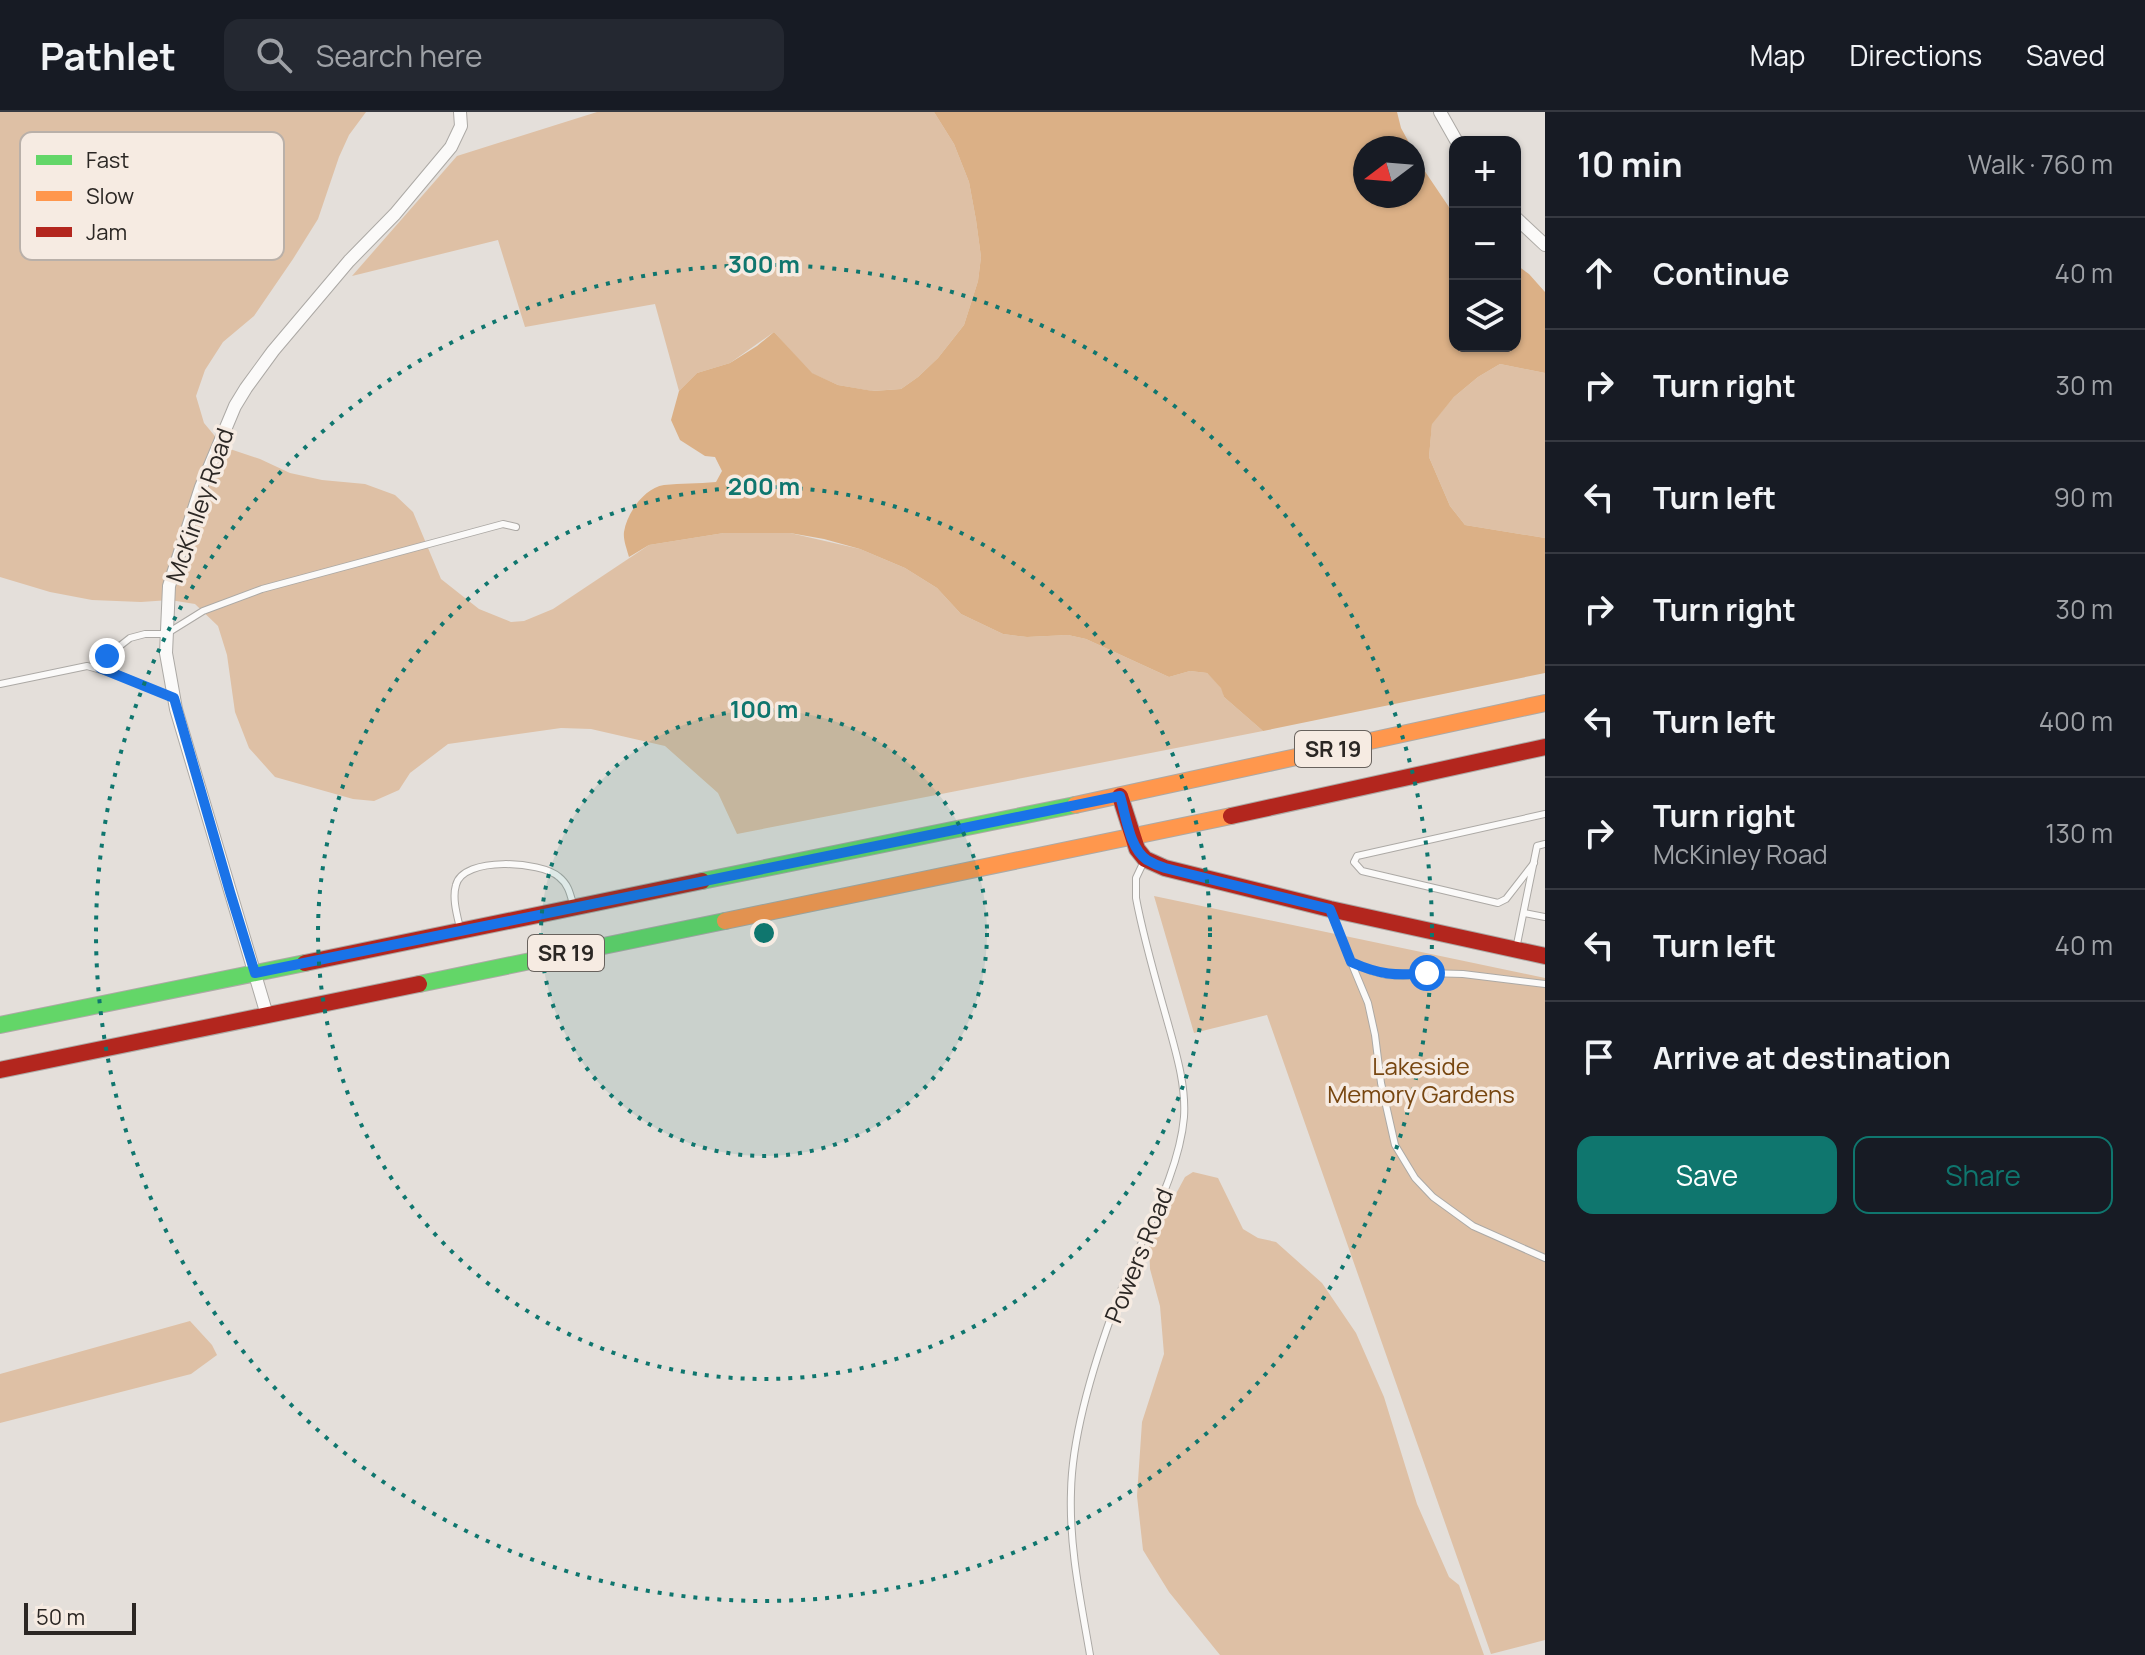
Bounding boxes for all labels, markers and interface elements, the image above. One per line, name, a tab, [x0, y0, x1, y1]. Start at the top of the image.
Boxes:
search box	[224, 19, 784, 91]
text: Pathlet	[40, 29, 176, 81]
icon: search	[252, 33, 296, 77]
text: Search here	[316, 35, 483, 76]
text: Map	[1750, 36, 1805, 74]
text: Directions	[1849, 36, 1982, 74]
text: Saved	[2026, 36, 2105, 74]
legend	[20, 132, 284, 260]
north arrow	[1353, 136, 1425, 208]
map controls	[1449, 136, 1521, 352]
button: +	[1449, 136, 1521, 208]
text: 10 min	[1577, 141, 1682, 187]
text: Fast	[86, 145, 129, 175]
text: Walk · 760 m	[1968, 146, 2113, 182]
text: Slow	[86, 181, 134, 211]
button: −	[1449, 208, 1521, 280]
text: Jam	[86, 217, 127, 247]
text: 300 m	[728, 247, 800, 280]
icon: ahead	[1577, 251, 1621, 295]
text: Continue	[1653, 253, 1789, 294]
text: 40 m	[2055, 255, 2113, 291]
button: layers	[1449, 280, 1521, 352]
icon: right	[1577, 363, 1621, 407]
text: Turn right	[1653, 365, 1796, 406]
text: 30 m	[2056, 367, 2113, 403]
street label: McKinley Road	[157, 423, 241, 587]
text: 200 m	[728, 469, 800, 502]
icon: left	[1577, 475, 1621, 519]
text: Turn left	[1653, 477, 1776, 518]
text: 90 m	[2054, 479, 2113, 515]
icon: right	[1577, 587, 1621, 631]
text: Turn right	[1653, 589, 1796, 630]
text: 30 m	[2056, 591, 2113, 627]
route end	[89, 638, 125, 674]
text: 100 m	[730, 692, 798, 725]
icon: left	[1577, 699, 1621, 743]
text: Turn left	[1653, 701, 1776, 742]
text: 400 m	[2039, 703, 2113, 739]
road number: SR 19	[1295, 731, 1371, 767]
text: Turn right	[1653, 795, 1796, 836]
icon: right	[1577, 811, 1621, 855]
text: 130 m	[2045, 815, 2113, 851]
text: McKinley Road	[1653, 836, 1828, 872]
centre of rings	[750, 919, 778, 947]
icon: left	[1577, 923, 1621, 967]
text: Turn left	[1653, 925, 1776, 966]
text: 40 m	[2055, 927, 2113, 963]
road number: SR 19	[528, 935, 604, 971]
route start	[1409, 955, 1445, 991]
icon: arrive	[1577, 1035, 1621, 1079]
text: Arrive at destination	[1653, 1037, 1951, 1078]
park label: Lakeside Memory Gardens	[1327, 1049, 1515, 1110]
button: Save	[1577, 1136, 1837, 1214]
button: Share	[1853, 1136, 2113, 1214]
street label: Powers Road	[1096, 1183, 1180, 1327]
scale bar	[24, 1599, 136, 1635]
text: 50 m	[36, 1602, 85, 1632]

